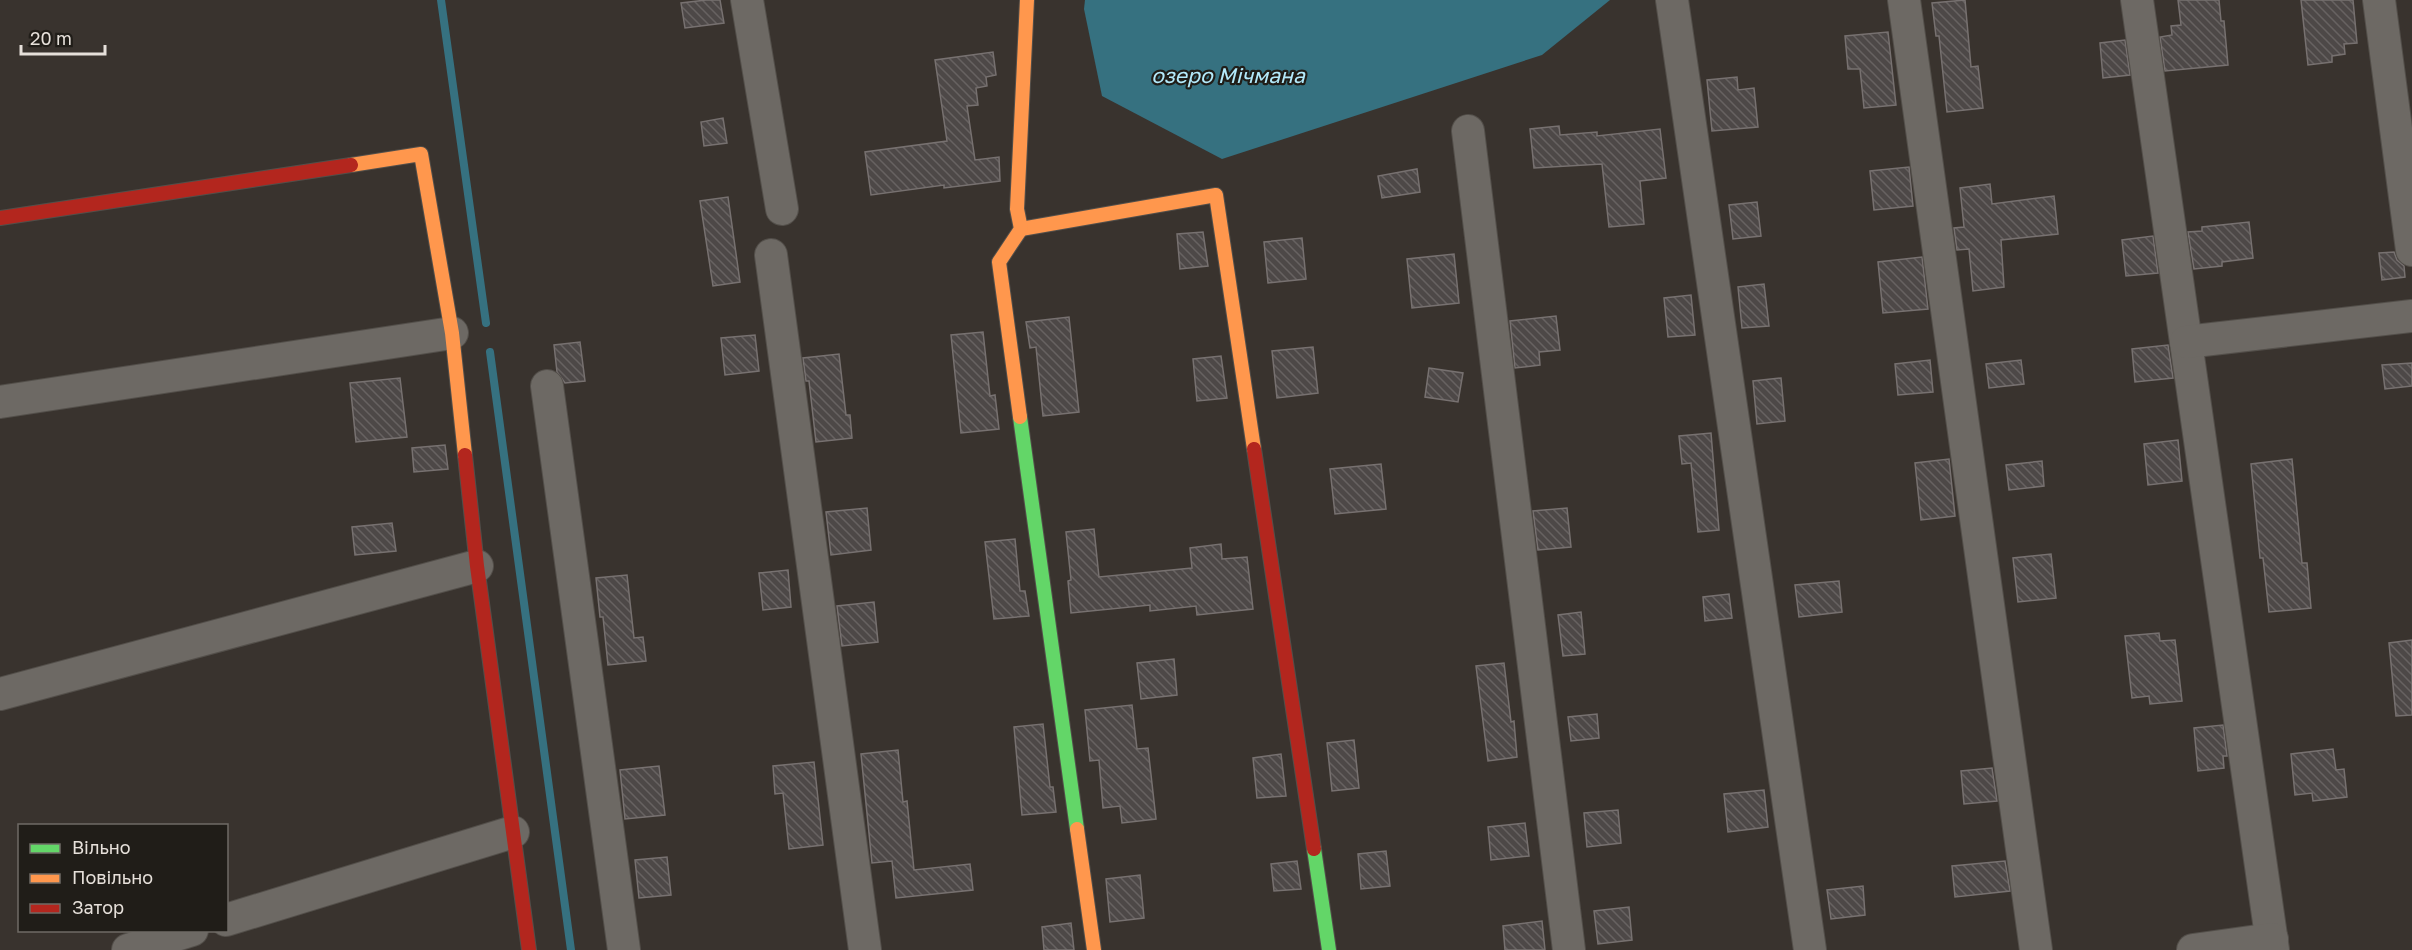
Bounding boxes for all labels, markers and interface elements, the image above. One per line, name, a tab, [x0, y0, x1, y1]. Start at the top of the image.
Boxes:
scale bar	[21, 18, 105, 56]
text: 20 m	[30, 27, 72, 49]
water label: озеро Мічмана	[1151, 62, 1306, 88]
legend	[18, 824, 228, 932]
text: Вільно	[72, 836, 131, 858]
text: Повільно	[72, 866, 153, 888]
text: Затор	[72, 896, 124, 918]

